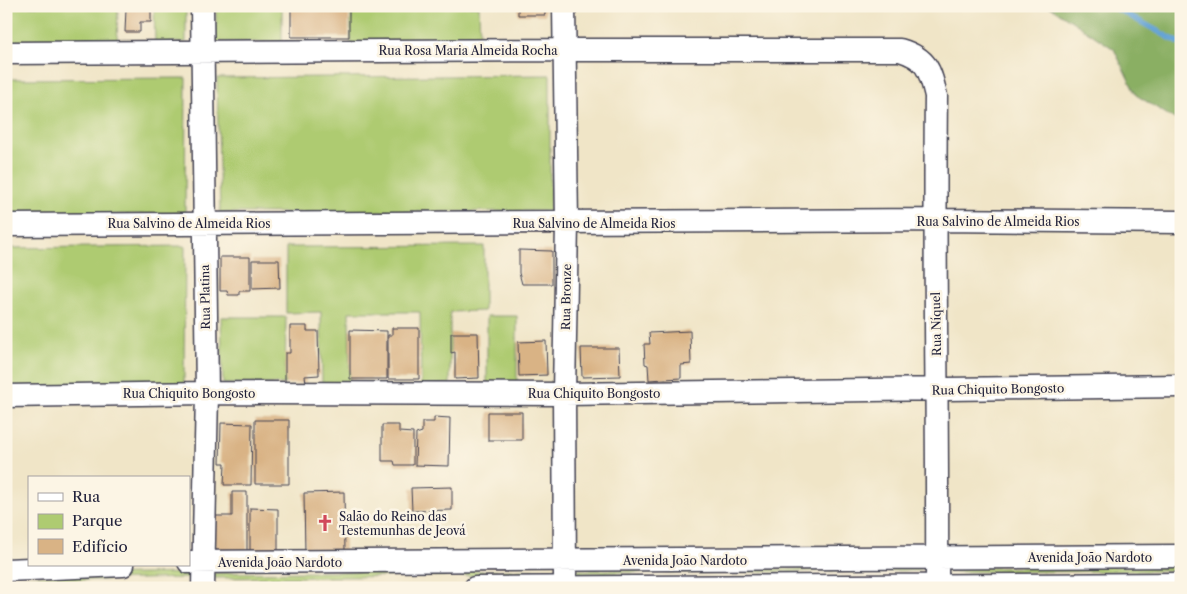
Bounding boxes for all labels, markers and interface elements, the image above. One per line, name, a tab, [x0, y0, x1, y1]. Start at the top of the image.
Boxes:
street label: Rua Rosa Maria Almeida Rocha	[378, 43, 558, 58]
street label: Rua Salvino de Almeida Rios	[916, 214, 1080, 229]
street label: Rua Salvino de Almeida Rios	[107, 216, 271, 231]
street label: Rua Salvino de Almeida Rios	[512, 216, 676, 231]
street label: Rua Bronze	[558, 263, 574, 330]
street label: Rua Platina	[197, 264, 213, 330]
street label: Rua Níquel	[928, 291, 944, 356]
street label: Rua Chiquito Bongosto	[932, 380, 1064, 398]
street label: Rua Chiquito Bongosto	[123, 386, 255, 401]
street label: Rua Chiquito Bongosto	[528, 386, 660, 401]
legend	[28, 476, 190, 566]
text: Rua	[72, 487, 100, 506]
place label: Salão do Reino das Testemunhas de Jeová	[339, 509, 466, 538]
text: Parque	[72, 511, 122, 530]
church icon: Salão do Reino das Testemunhas de Jeová	[315, 513, 335, 533]
text: Edifício	[72, 537, 128, 556]
street label: Avenida João Nardoto	[1027, 550, 1152, 565]
street label: Avenida João Nardoto	[622, 553, 747, 568]
street label: Avenida João Nardoto	[217, 555, 342, 570]

